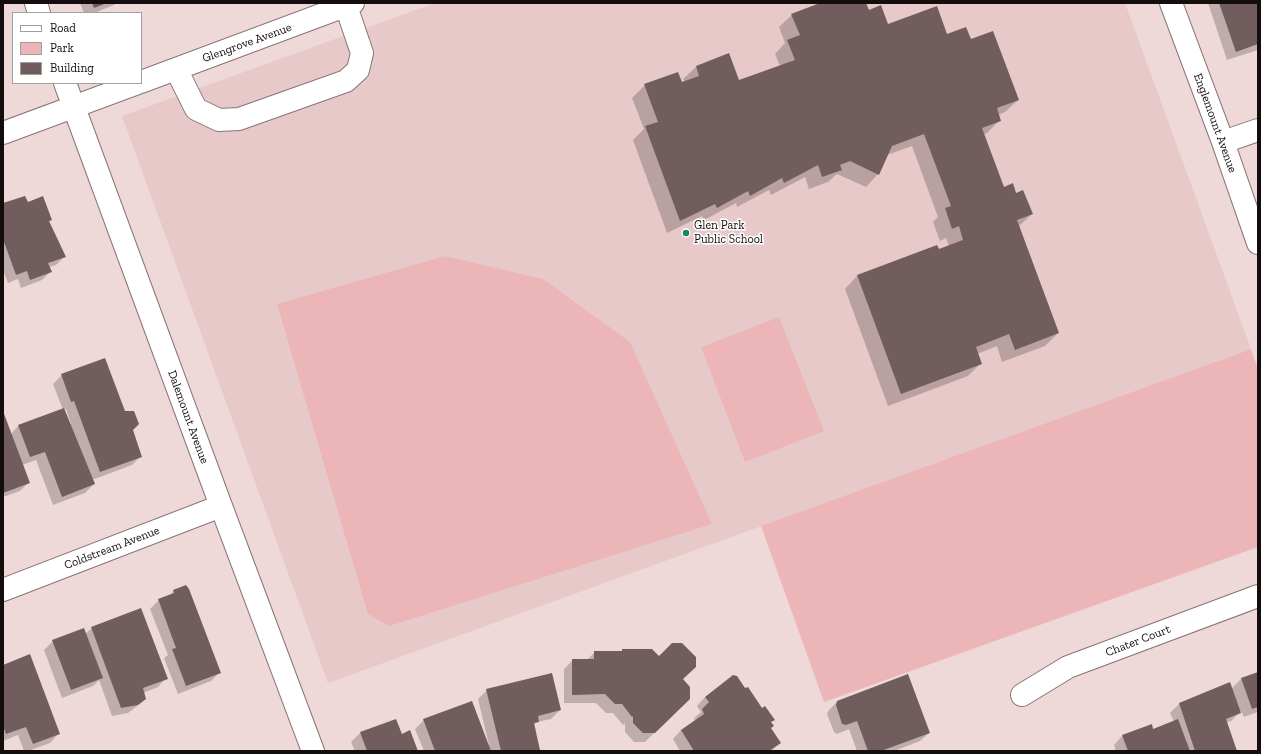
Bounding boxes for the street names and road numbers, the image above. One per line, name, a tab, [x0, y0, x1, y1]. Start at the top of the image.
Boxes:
street label: Glengrove Avenue	[200, 20, 294, 66]
street label: Englemount Avenue	[1190, 71, 1240, 175]
street label: Dalemount Avenue	[164, 368, 212, 466]
street label: Coldstream Avenue	[62, 523, 162, 573]
street label: Chater Court	[1104, 622, 1172, 660]

